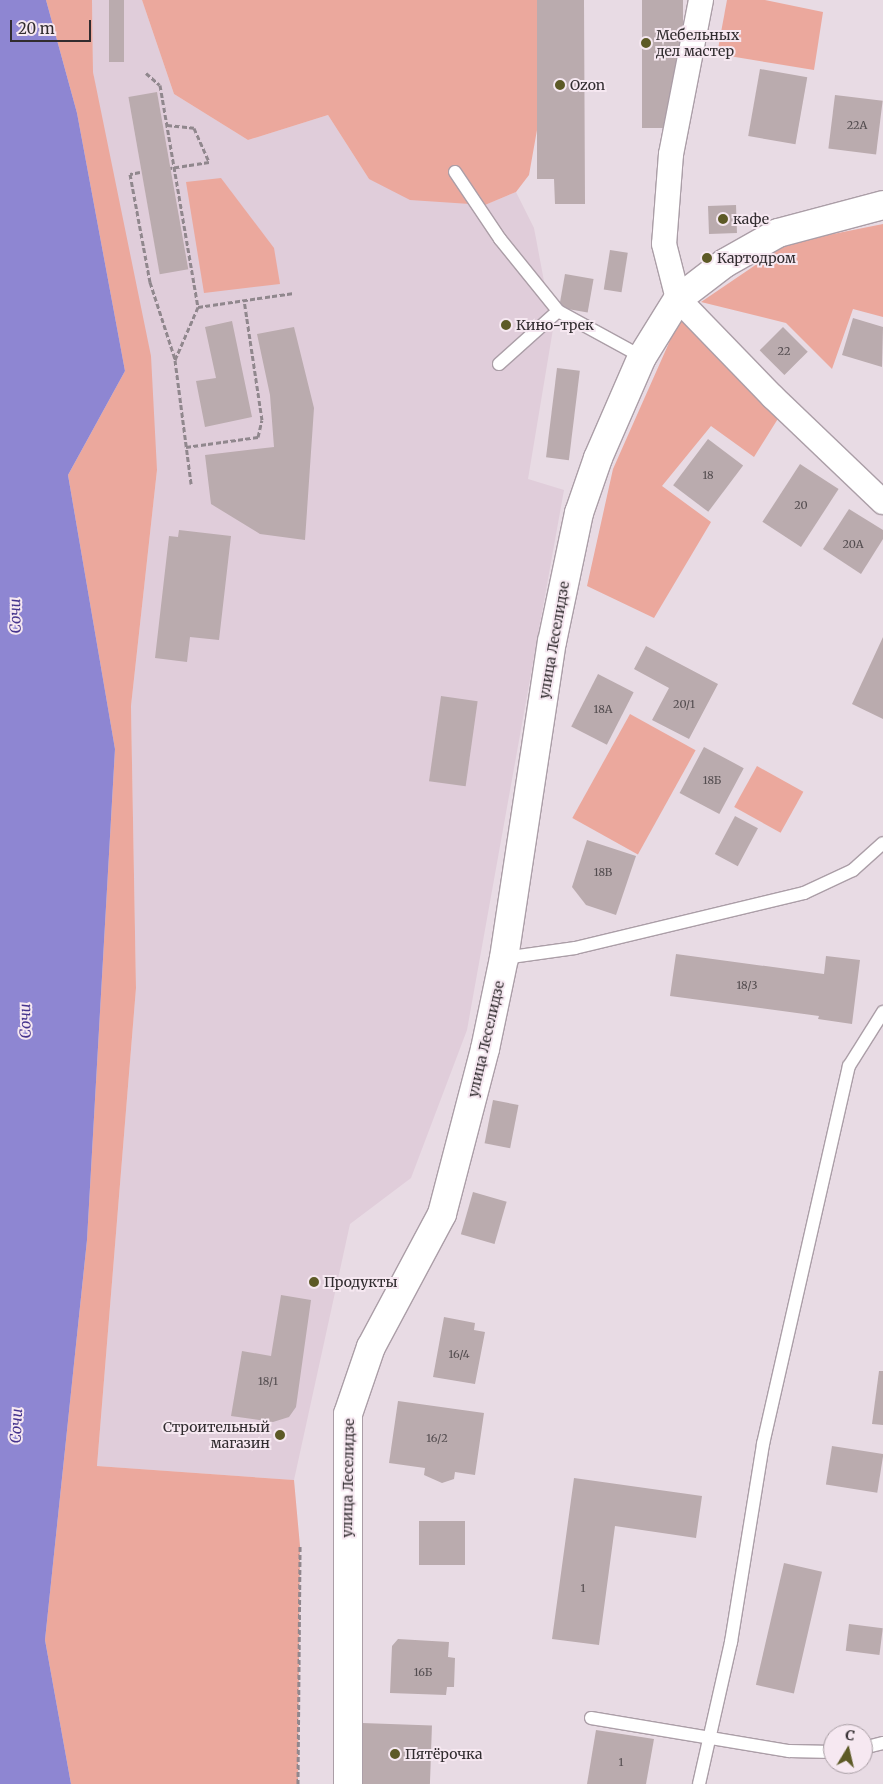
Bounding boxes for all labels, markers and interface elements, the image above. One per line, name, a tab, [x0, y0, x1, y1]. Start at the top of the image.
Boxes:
scale bar	[12, 10, 94, 42]
text: 20 m	[18, 19, 55, 38]
place label: Мебельных дел мастер	[656, 27, 739, 59]
marker: Мебельных дел мастер	[640, 37, 652, 49]
place label: Ozon	[570, 77, 605, 93]
marker: Ozon	[554, 79, 566, 91]
house number: 22А	[847, 118, 867, 132]
place label: кафе	[733, 211, 769, 227]
marker: кафе	[717, 213, 729, 225]
place label: Картодром	[717, 250, 796, 266]
marker: Картодром	[701, 252, 713, 264]
place label: Кино-трек	[516, 317, 594, 333]
marker: Кино-трек	[500, 319, 512, 331]
house number: 22	[778, 344, 790, 358]
house number: 18	[702, 468, 714, 482]
house number: 20	[794, 498, 808, 512]
house number: 20А	[843, 537, 863, 551]
street label: улица Леселидзе	[535, 580, 573, 700]
water label: Сочи	[6, 598, 24, 634]
house number: 20/1	[673, 697, 695, 711]
house number: 18А	[594, 702, 612, 716]
house number: 18Б	[703, 773, 721, 787]
house number: 18В	[594, 865, 612, 879]
house number: 18/3	[736, 978, 758, 992]
street label: улица Леселидзе	[464, 979, 508, 1099]
water label: Сочи	[16, 1003, 34, 1039]
place label: Продукты	[324, 1274, 398, 1290]
marker: Продукты	[308, 1276, 320, 1288]
house number: 16/4	[448, 1347, 470, 1361]
house number: 18/1	[258, 1374, 278, 1388]
water label: Сочи	[6, 1408, 26, 1444]
street label: улица Леселидзе	[339, 1418, 357, 1538]
place label: Строительный магазин	[163, 1419, 270, 1451]
marker: Строительный магазин	[274, 1429, 286, 1441]
house number: 16/2	[426, 1431, 448, 1445]
house number: 1	[581, 1581, 585, 1595]
house number: 16Б	[414, 1665, 432, 1679]
north arrow	[823, 1724, 873, 1774]
text: С	[844, 1726, 856, 1745]
place label: Пятёрочка	[405, 1746, 482, 1762]
marker: Пятёрочка	[389, 1748, 401, 1760]
house number: 1	[619, 1755, 623, 1769]

